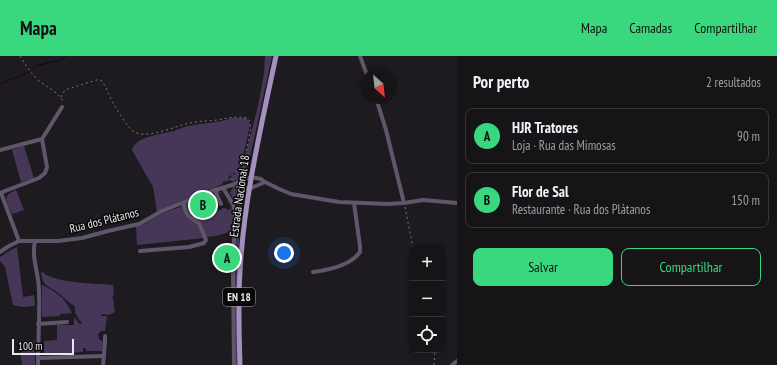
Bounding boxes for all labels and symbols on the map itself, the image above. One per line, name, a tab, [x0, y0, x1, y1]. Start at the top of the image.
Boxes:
north arrow	[361, 68, 397, 104]
street label: Estrada Nacional 18	[226, 154, 252, 238]
pin: B	[190, 190, 216, 220]
street label: Rua dos Plátanos	[68, 204, 140, 236]
pin: A	[214, 243, 240, 273]
your location	[274, 243, 294, 263]
road number: EN 18	[223, 288, 255, 306]
scale bar	[12, 337, 74, 356]

